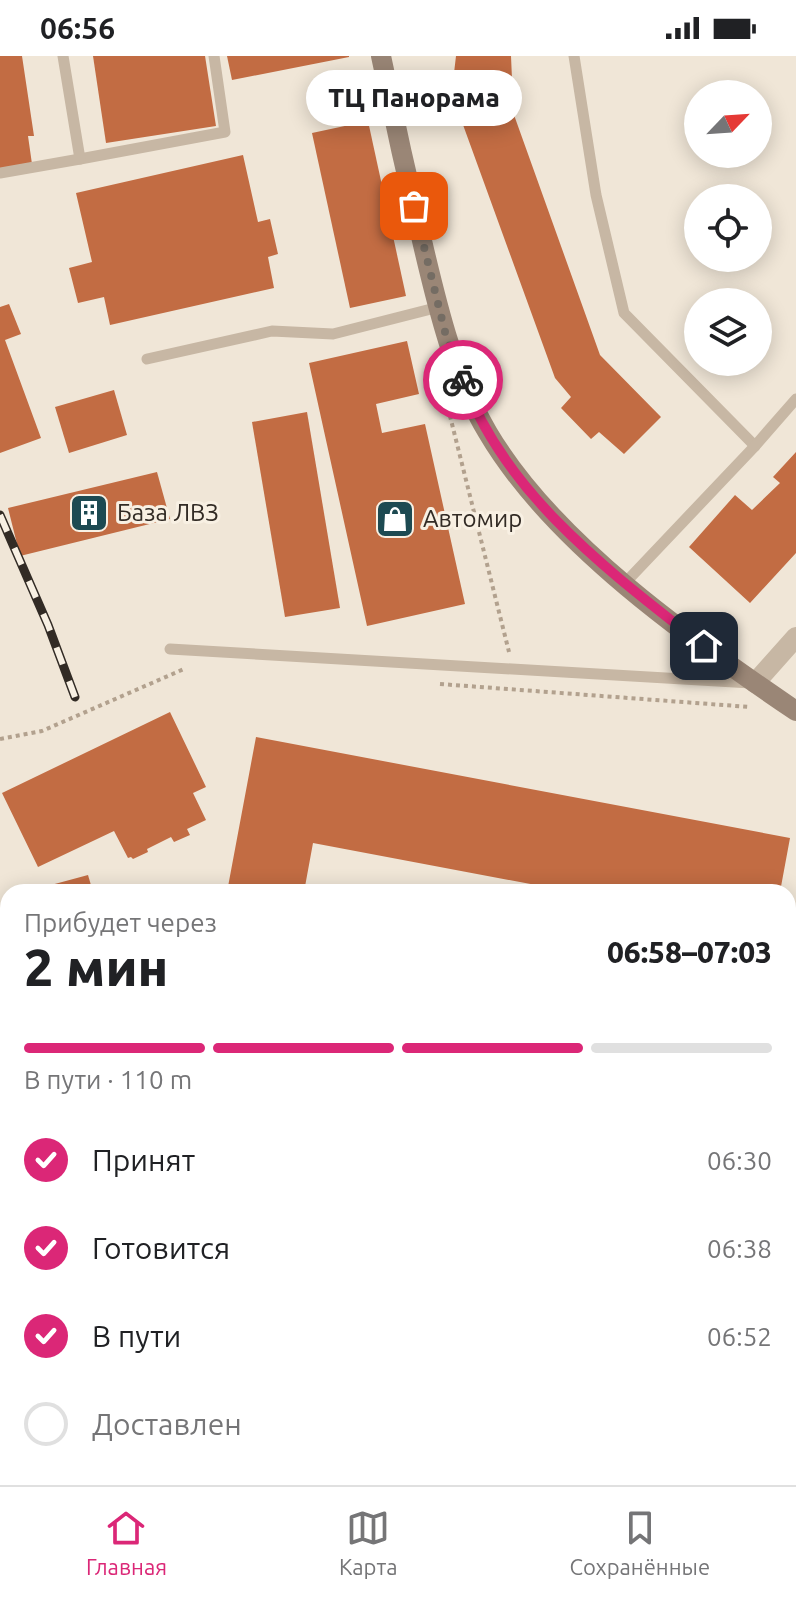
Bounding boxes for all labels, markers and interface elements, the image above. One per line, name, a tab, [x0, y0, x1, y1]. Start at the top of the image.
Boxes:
text: 06:56	[40, 11, 115, 45]
callout: ТЦ Панорама	[306, 70, 522, 126]
north arrow	[684, 80, 772, 168]
map controls	[684, 80, 772, 376]
text: ТЦ Панорама	[328, 83, 500, 112]
pin	[380, 172, 448, 240]
icon: bag	[392, 184, 436, 228]
button: locate	[684, 184, 772, 272]
button: layers	[684, 288, 772, 376]
courier	[423, 340, 503, 420]
icon: bike	[441, 358, 485, 402]
building icon: База ЛВЗ	[68, 492, 110, 534]
shop icon: Автомир	[374, 498, 416, 540]
place label: База ЛВЗ	[117, 499, 219, 526]
place label: Автомир	[423, 505, 522, 532]
pin	[670, 612, 738, 680]
icon: home	[682, 624, 726, 668]
text: Прибудет через	[24, 908, 217, 937]
text: 06:58–07:03	[607, 935, 772, 969]
text: 2 мин	[24, 938, 168, 996]
text: В пути · 110 m	[24, 1065, 192, 1094]
icon: check	[24, 1138, 68, 1182]
text: Принят	[92, 1143, 195, 1177]
text: 06:30	[707, 1146, 772, 1175]
icon: check	[24, 1226, 68, 1270]
text: Готовится	[92, 1231, 230, 1265]
text: 06:38	[707, 1234, 772, 1263]
icon: check	[24, 1314, 68, 1358]
text: В пути	[92, 1319, 181, 1353]
text: 06:52	[707, 1322, 772, 1351]
text: Доставлен	[92, 1407, 242, 1441]
tab: Главная	[86, 1506, 167, 1579]
tab: Карта	[339, 1506, 398, 1579]
tab: Сохранённые	[569, 1506, 710, 1579]

